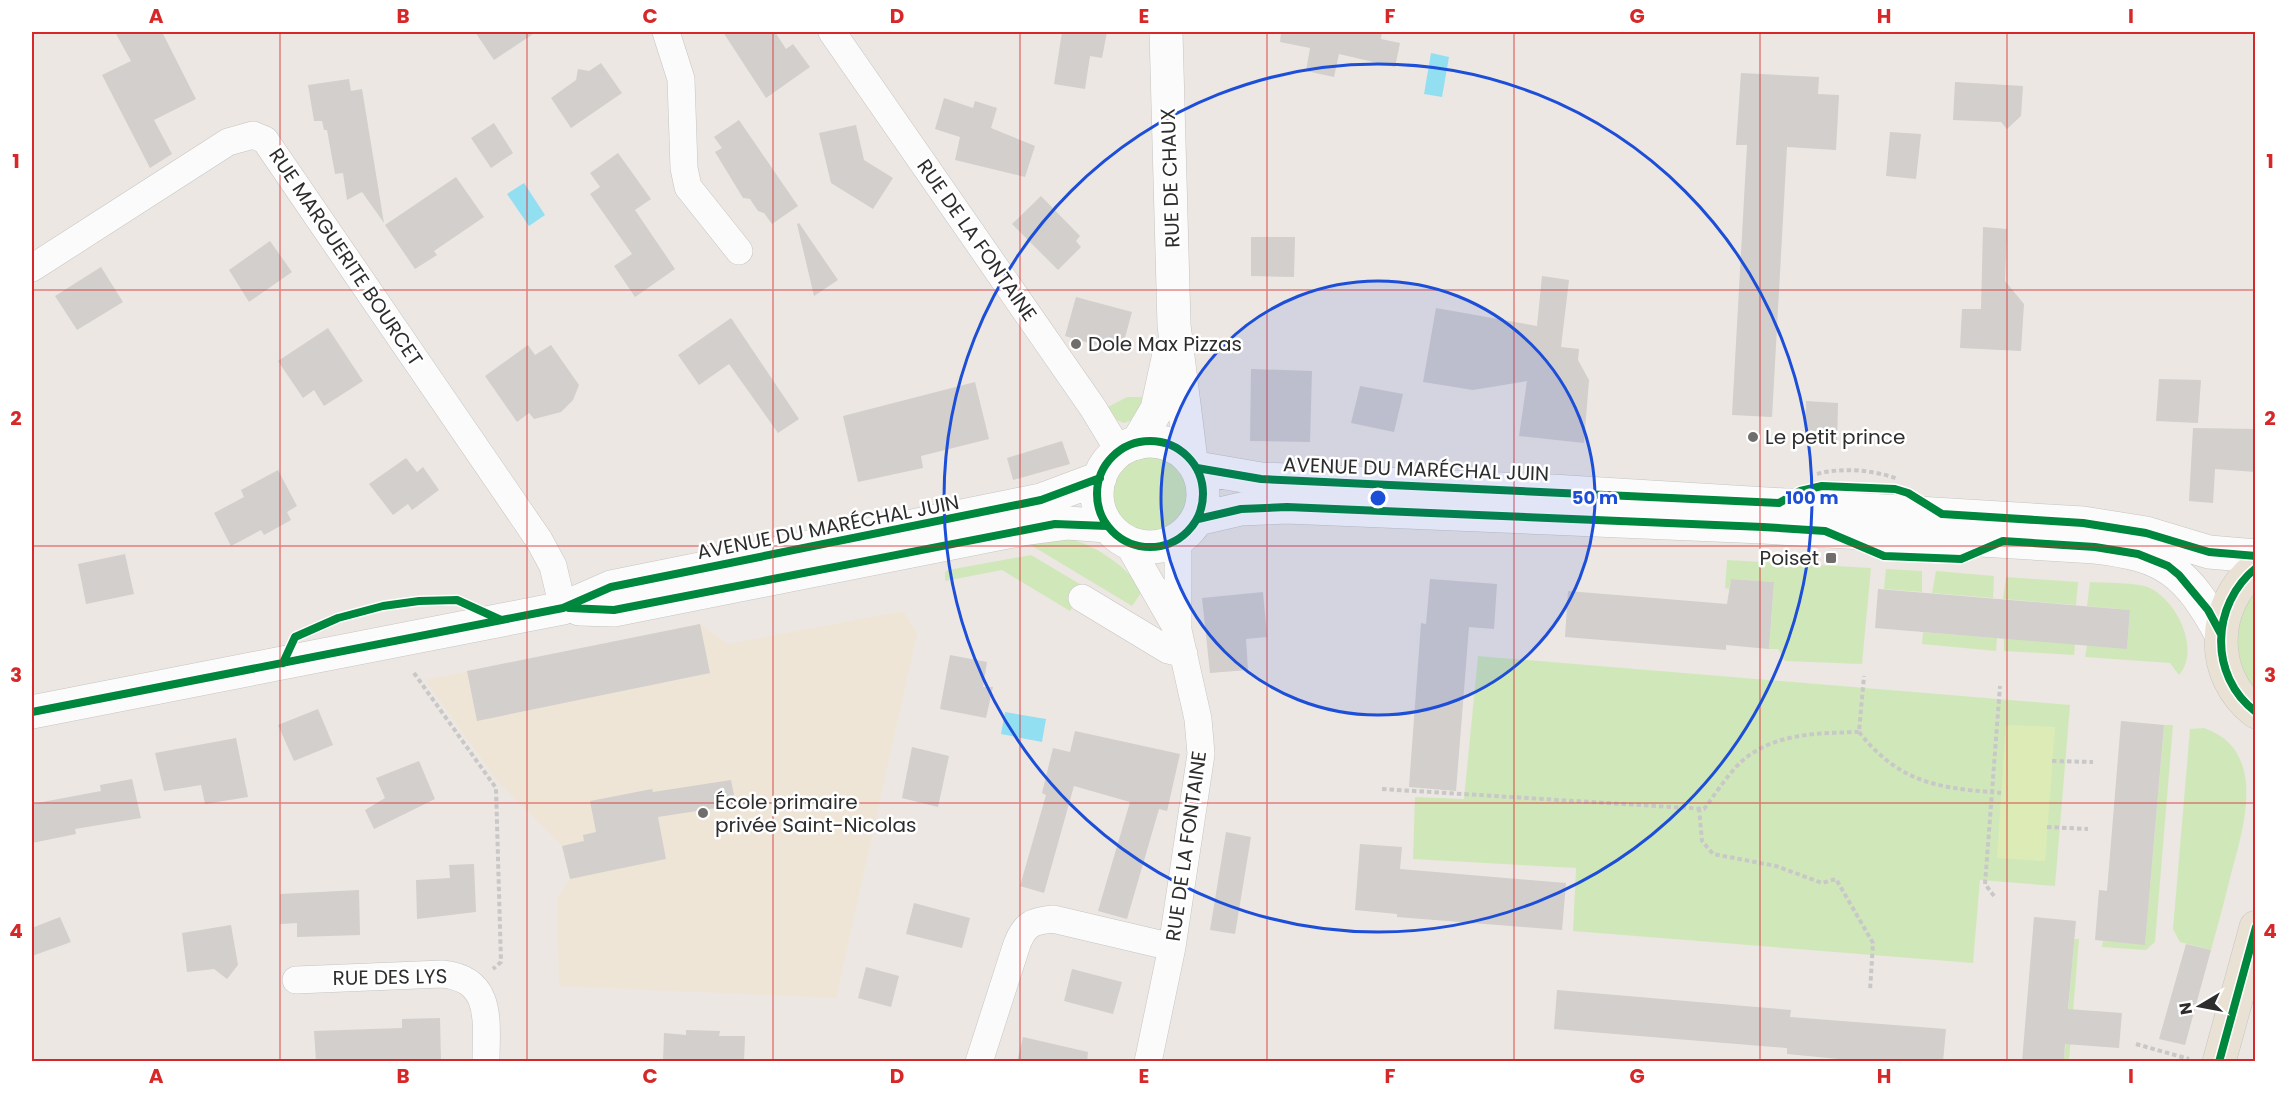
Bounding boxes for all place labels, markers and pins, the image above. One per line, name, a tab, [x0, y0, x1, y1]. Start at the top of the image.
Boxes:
place label: Dole Max Pizzas	[1088, 330, 1242, 358]
marker: Dole Max Pizzas	[1069, 337, 1083, 351]
place label: Le petit prince	[1765, 423, 1905, 451]
marker: Le petit prince	[1746, 430, 1760, 444]
centre of rings	[1368, 488, 1388, 508]
place label: Poiset	[1760, 544, 1819, 572]
marker: Poiset	[1824, 551, 1838, 565]
place label: École primaire privée Saint-Nicolas	[715, 788, 916, 839]
marker: École primaire privée Saint-Nicolas	[696, 806, 710, 820]

